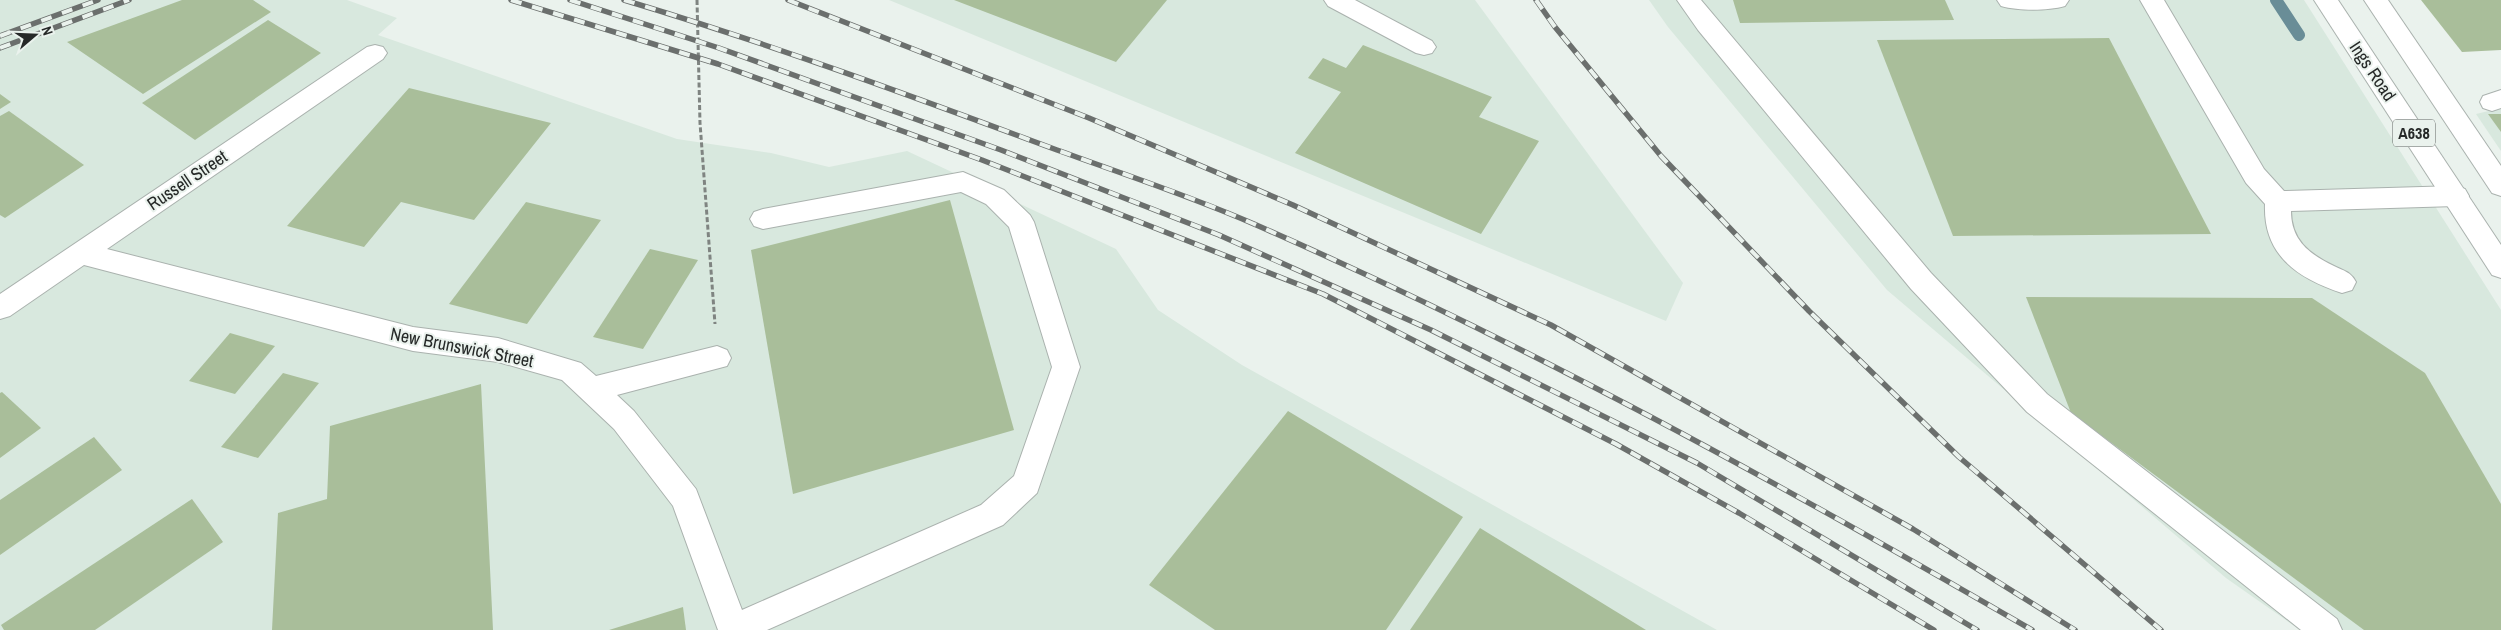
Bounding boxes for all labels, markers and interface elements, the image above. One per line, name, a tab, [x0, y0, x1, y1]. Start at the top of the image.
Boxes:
north arrow	[10, 10, 60, 60]
text: N	[37, 24, 57, 38]
street label: Ings Road	[2344, 36, 2402, 106]
road number: A638	[2393, 120, 2435, 146]
street label: Russell Street	[142, 144, 232, 216]
street label: New Brunswick Street	[388, 321, 536, 373]

